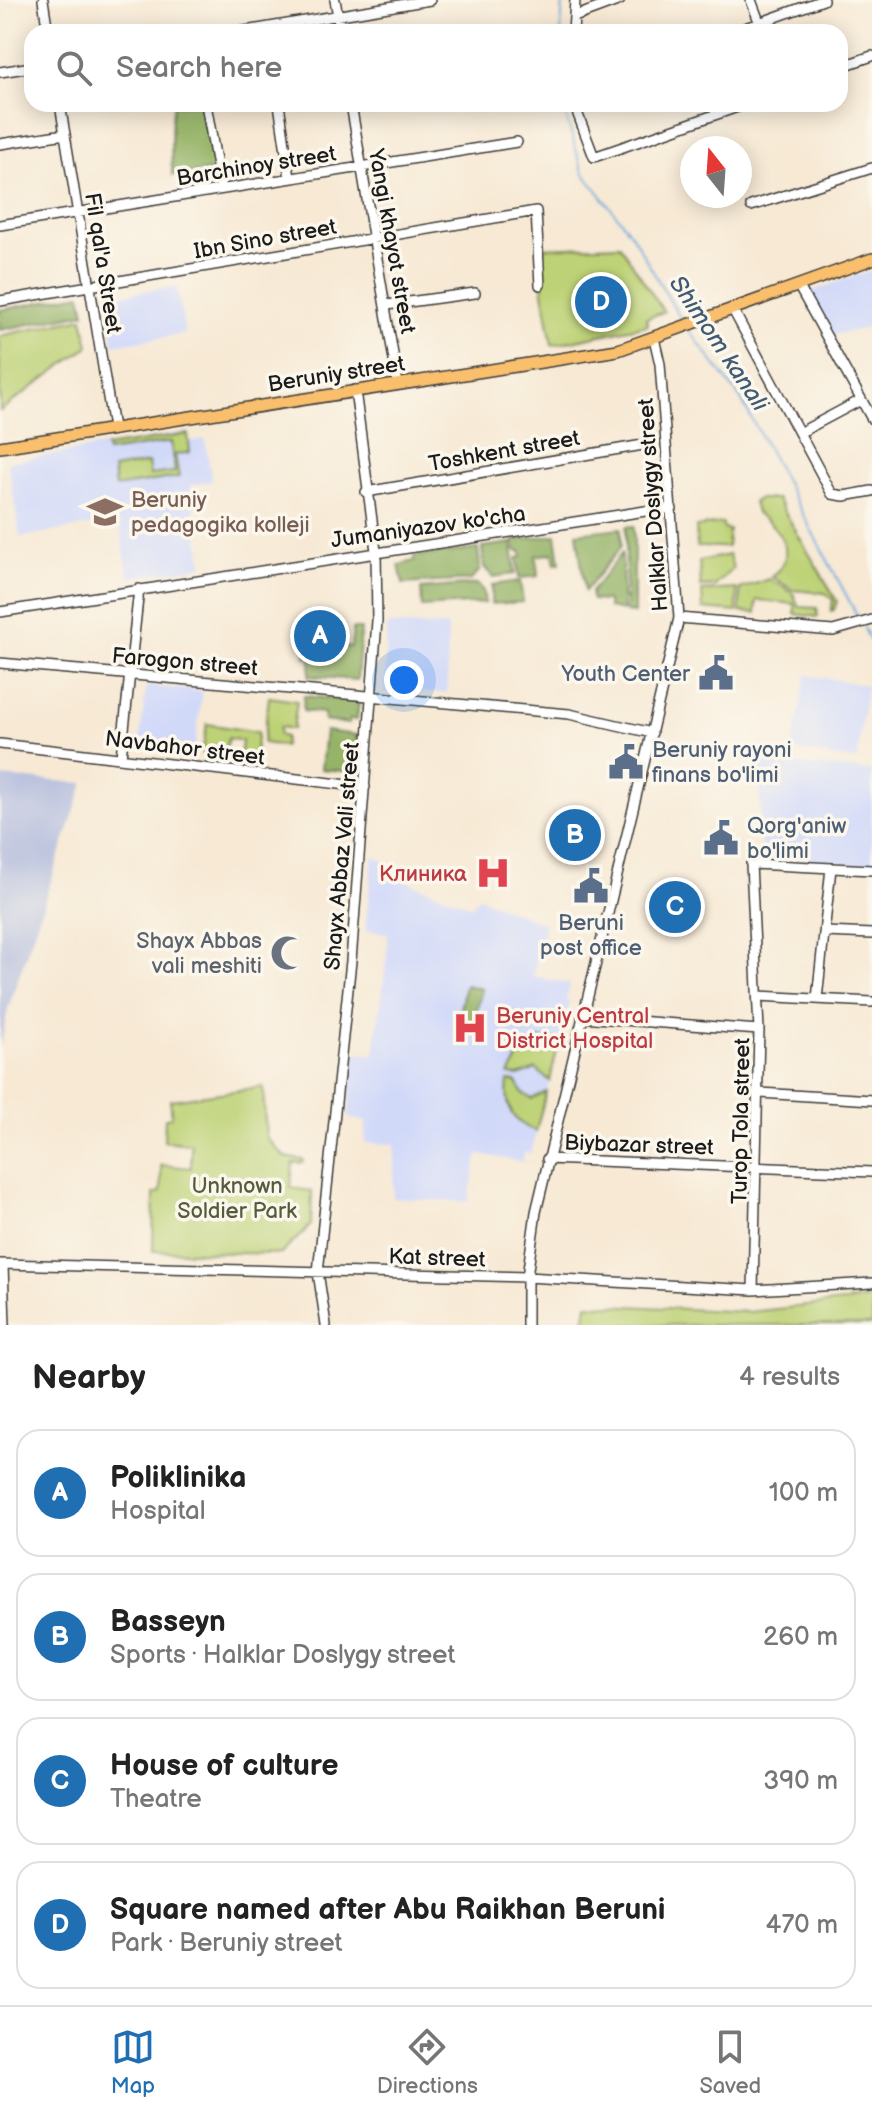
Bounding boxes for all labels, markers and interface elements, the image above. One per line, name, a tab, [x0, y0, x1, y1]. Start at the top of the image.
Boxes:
search box	[24, 24, 848, 112]
icon: search	[52, 46, 96, 90]
text: Search here	[116, 50, 282, 86]
north arrow	[680, 136, 752, 208]
street label: Barchinoy street	[175, 141, 338, 192]
street label: Yangi khayot street	[362, 146, 421, 336]
street label: Fil qal'a Street	[78, 191, 127, 336]
street label: Ibn Sino street	[192, 214, 339, 265]
water label: Shimom kanali	[663, 270, 775, 418]
pin: D	[575, 272, 627, 332]
street label: Beruniy street	[266, 350, 407, 399]
street label: Halklar Doslygy street	[633, 397, 674, 612]
street label: Toshkent street	[427, 425, 582, 478]
place label: Beruniy pedagogika kolleji	[131, 487, 310, 539]
school or university icon: Beruniy pedagogika kolleji	[86, 493, 124, 531]
street label: Jumaniyazov ko'cha	[329, 500, 527, 555]
pin: A	[294, 606, 346, 666]
street label: Farogon street	[111, 643, 259, 682]
public building icon: Youth Center	[697, 654, 735, 692]
your location	[384, 660, 424, 700]
place label: Youth Center	[560, 661, 691, 688]
street label: Navbahor street	[103, 725, 267, 772]
place label: Beruniy rayoni finans bo'limi	[652, 737, 792, 789]
street label: Shayx Abbaz Vali street	[319, 741, 366, 971]
public building icon: Beruniy rayoni finans bo'limi	[607, 743, 645, 781]
pin: B	[549, 805, 601, 865]
place label: Qorg'aniw bo'limi	[747, 813, 846, 865]
public building icon: Qorg'aniw bo'limi	[702, 819, 740, 857]
hospital icon: Клиника	[474, 854, 512, 892]
place label: Клиника	[379, 861, 467, 888]
public building icon: Beruni post office	[572, 867, 610, 905]
pin: C	[649, 877, 701, 937]
place label: Beruni post office	[540, 910, 642, 962]
place label: Shayx Abbas vali meshiti	[136, 928, 262, 980]
mosque icon: Shayx Abbas vali meshiti	[269, 934, 307, 972]
place label: Beruniy Central District Hospital	[496, 1003, 653, 1055]
hospital icon: Beruniy Central District Hospital	[451, 1009, 489, 1047]
street label: Turop Tola street	[727, 1037, 756, 1204]
street label: Biybazar street	[564, 1129, 714, 1162]
park label: Unknown Soldier Park	[177, 1173, 297, 1225]
street label: Kat street	[388, 1243, 486, 1274]
text: Nearby	[32, 1357, 146, 1398]
text: 4 results	[739, 1362, 840, 1393]
text: Poliklinika	[110, 1460, 246, 1496]
text: A	[52, 1478, 68, 1509]
text: 100 m	[769, 1478, 838, 1509]
text: Hospital	[110, 1496, 206, 1527]
text: Basseyn	[110, 1604, 226, 1640]
text: B	[51, 1622, 69, 1653]
text: 260 m	[763, 1622, 838, 1653]
text: Sports · Halklar Doslygy street	[110, 1640, 456, 1671]
text: House of culture	[110, 1748, 338, 1784]
text: C	[51, 1766, 69, 1797]
text: 390 m	[763, 1766, 838, 1797]
text: Theatre	[110, 1784, 202, 1815]
text: Square named after Abu Raikhan Beruni	[110, 1892, 665, 1928]
text: D	[51, 1910, 69, 1941]
text: 470 m	[766, 1910, 838, 1941]
text: Park · Beruniy street	[110, 1928, 343, 1959]
tab: Map	[111, 2025, 155, 2100]
tab: Directions	[377, 2025, 478, 2100]
tab: Saved	[699, 2025, 761, 2100]

